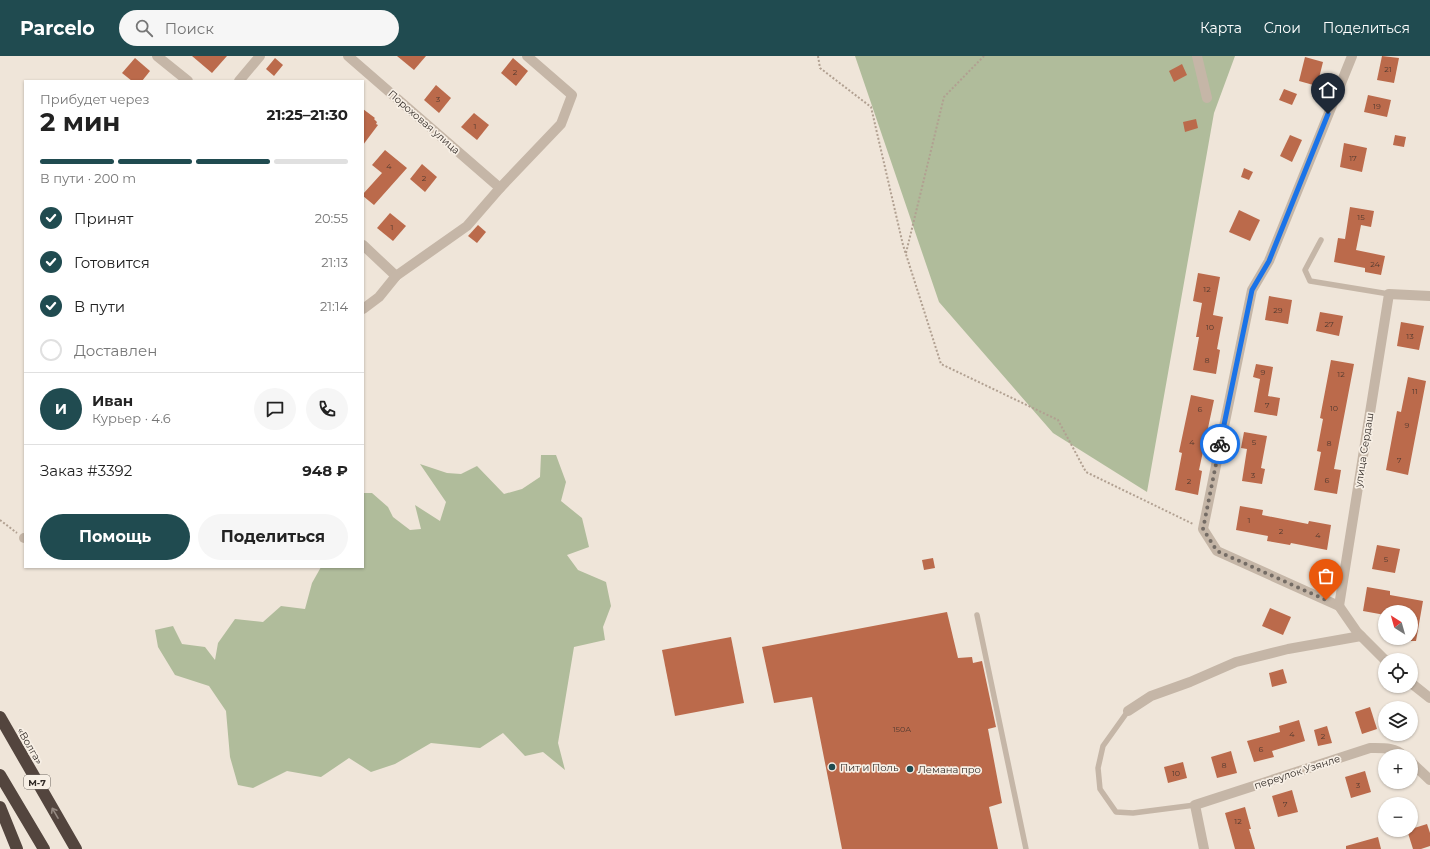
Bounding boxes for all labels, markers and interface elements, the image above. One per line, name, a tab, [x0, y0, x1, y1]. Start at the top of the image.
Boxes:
search box	[119, 10, 399, 46]
text: Parcelo	[20, 17, 95, 40]
icon: search	[133, 17, 155, 39]
text: Поиск	[165, 19, 214, 38]
text: Карта	[1200, 19, 1242, 37]
text: Слои	[1264, 19, 1301, 37]
text: Поделиться	[1323, 19, 1410, 37]
house number: 21	[1384, 64, 1392, 74]
house number: 2	[513, 67, 518, 77]
pin	[1311, 73, 1345, 114]
icon: home	[1317, 79, 1339, 101]
street label: Пороховая улица	[385, 87, 463, 157]
text: Прибудет через	[40, 91, 149, 107]
house number: 3	[436, 94, 441, 104]
house number: 19	[1373, 101, 1381, 111]
text: 21:25–21:30	[267, 105, 348, 124]
text: 2 мин	[40, 106, 120, 138]
house number: 1	[474, 121, 476, 131]
house number: 17	[1349, 153, 1357, 163]
house number: 4	[386, 161, 392, 171]
text: В пути · 200 m	[40, 170, 136, 186]
house number: 2	[422, 173, 427, 183]
icon: check	[40, 207, 62, 229]
text: Принят	[74, 209, 133, 228]
text: 20:55	[315, 210, 348, 226]
house number: 15	[1357, 212, 1365, 222]
house number: 1	[391, 222, 393, 232]
icon: check	[40, 251, 62, 273]
text: Готовится	[74, 253, 150, 272]
text: 21:13	[321, 254, 348, 270]
house number: 24	[1370, 259, 1381, 269]
house number: 12	[1203, 284, 1211, 294]
icon: check	[40, 295, 62, 317]
text: В пути	[74, 297, 125, 316]
text: 21:14	[320, 298, 348, 314]
house number: 29	[1273, 305, 1283, 315]
house number: 27	[1324, 319, 1334, 329]
house number: 10	[1206, 322, 1214, 332]
house number: 13	[1406, 331, 1414, 341]
text: Доставлен	[74, 341, 157, 360]
house number: 8	[1204, 355, 1210, 365]
house number: 9	[1261, 367, 1266, 377]
house number: 12	[1337, 369, 1345, 379]
house number: 11	[1412, 386, 1418, 396]
button: chat	[254, 388, 296, 430]
button: phone	[306, 388, 348, 430]
text: Иван	[92, 391, 133, 410]
text: И	[55, 399, 67, 418]
house number: 7	[1265, 400, 1270, 410]
house number: 10	[1330, 403, 1338, 413]
house number: 6	[1198, 404, 1203, 414]
text: Курьер · 4.6	[92, 410, 171, 426]
street label: улица Сердаш	[1352, 412, 1376, 489]
house number: 9	[1405, 420, 1410, 430]
courier	[1200, 424, 1240, 464]
icon: bike	[1209, 433, 1231, 455]
house number: 4	[1189, 437, 1195, 447]
house number: 5	[1252, 437, 1257, 447]
house number: 8	[1326, 438, 1332, 448]
house number: 7	[1397, 455, 1402, 465]
text: Заказ #3392	[40, 461, 132, 480]
text: 948 ₽	[302, 461, 348, 480]
house number: 3	[1251, 470, 1256, 480]
house number: 6	[1325, 475, 1330, 485]
house number: 2	[1187, 476, 1192, 486]
button: Помощь	[40, 514, 190, 560]
button: Поделиться	[198, 514, 348, 560]
house number: 1	[1248, 515, 1250, 525]
house number: 2	[1279, 526, 1284, 536]
house number: 4	[1315, 530, 1321, 540]
house number: 5	[1384, 554, 1389, 564]
pin	[1309, 559, 1343, 600]
icon: bag	[1315, 565, 1337, 587]
north arrow	[1378, 605, 1418, 645]
map controls	[1378, 605, 1418, 837]
button: locate	[1378, 653, 1418, 693]
button: layers	[1378, 701, 1418, 741]
house number: 150А	[893, 724, 911, 734]
street label: «Волга»	[14, 725, 46, 767]
house number: 4	[1289, 729, 1295, 739]
house number: 2	[1321, 731, 1326, 741]
house number: 6	[1259, 744, 1264, 754]
button: +	[1378, 749, 1418, 789]
street label: переулок Узянле	[1252, 752, 1342, 792]
house number: 8	[1221, 760, 1227, 770]
place label: Пит и Поль	[840, 761, 899, 774]
marker: Пит и Поль	[827, 762, 837, 772]
place label: Лемана про	[918, 763, 981, 776]
marker: Лемана про	[905, 764, 915, 774]
house number: 10	[1172, 768, 1180, 778]
road number: М-7	[24, 775, 50, 789]
house number: 3	[1356, 780, 1361, 790]
button: −	[1378, 797, 1418, 837]
house number: 7	[1283, 799, 1288, 809]
one-way arrow	[50, 807, 58, 819]
house number: 12	[1234, 816, 1242, 826]

